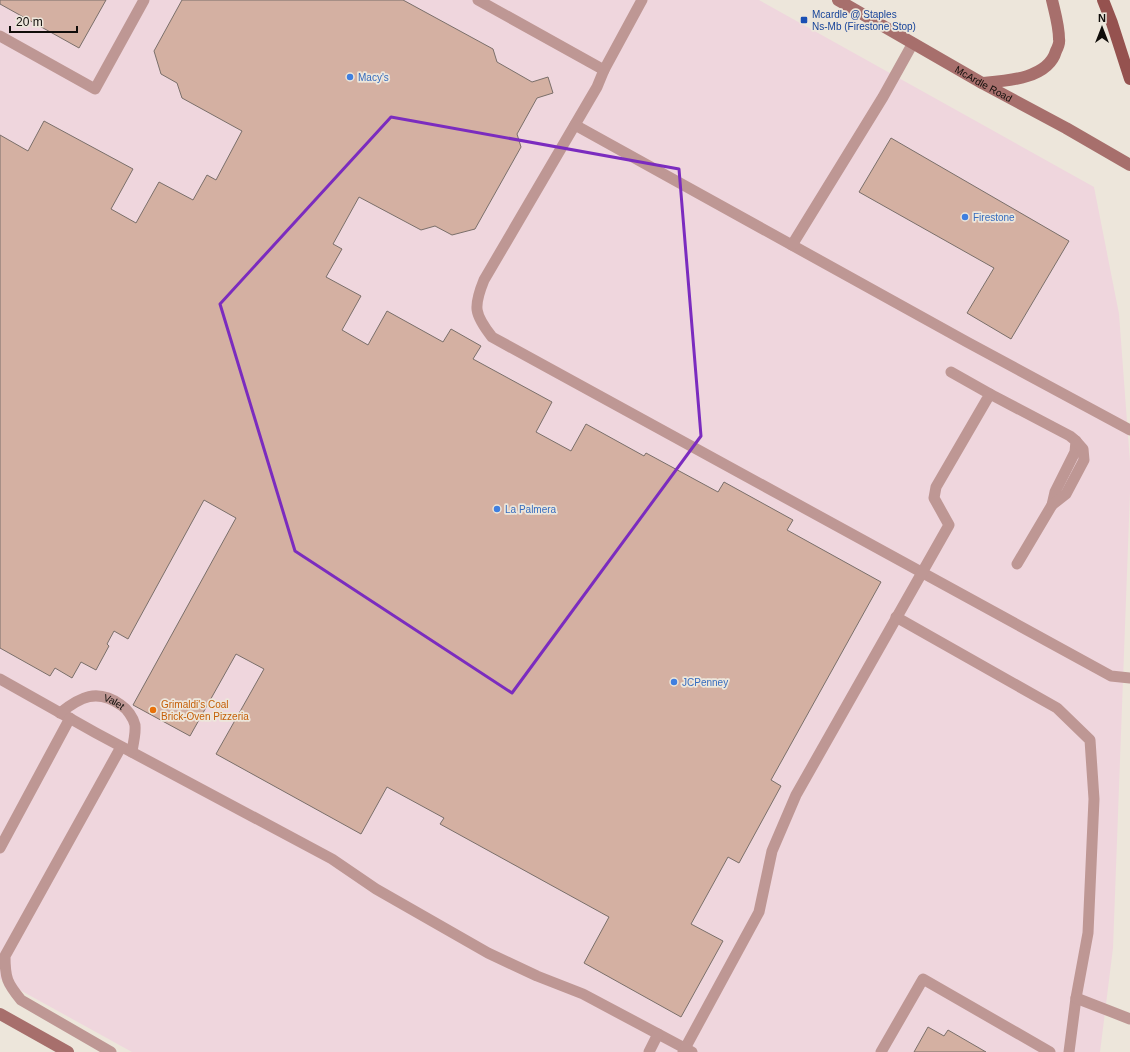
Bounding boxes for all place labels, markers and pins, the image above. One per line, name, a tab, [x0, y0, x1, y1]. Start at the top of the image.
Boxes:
place label: Mcardle @ Staples Ns-Mb (Firestone Stop)	[812, 9, 916, 32]
marker: Mcardle @ Staples Ns-Mb (Firestone Stop)	[799, 15, 809, 25]
marker: Macy's	[345, 72, 355, 82]
place label: Macy's	[358, 72, 389, 83]
marker: Firestone	[960, 212, 970, 222]
place label: Firestone	[973, 212, 1015, 223]
marker: La Palmera	[492, 504, 502, 514]
place label: La Palmera	[505, 504, 557, 515]
marker: JCPenney	[669, 677, 679, 687]
place label: JCPenney	[682, 677, 728, 688]
place label: Grimaldi's Coal Brick-Oven Pizzeria	[161, 699, 249, 722]
marker: Grimaldi's Coal Brick-Oven Pizzeria	[148, 705, 158, 715]

